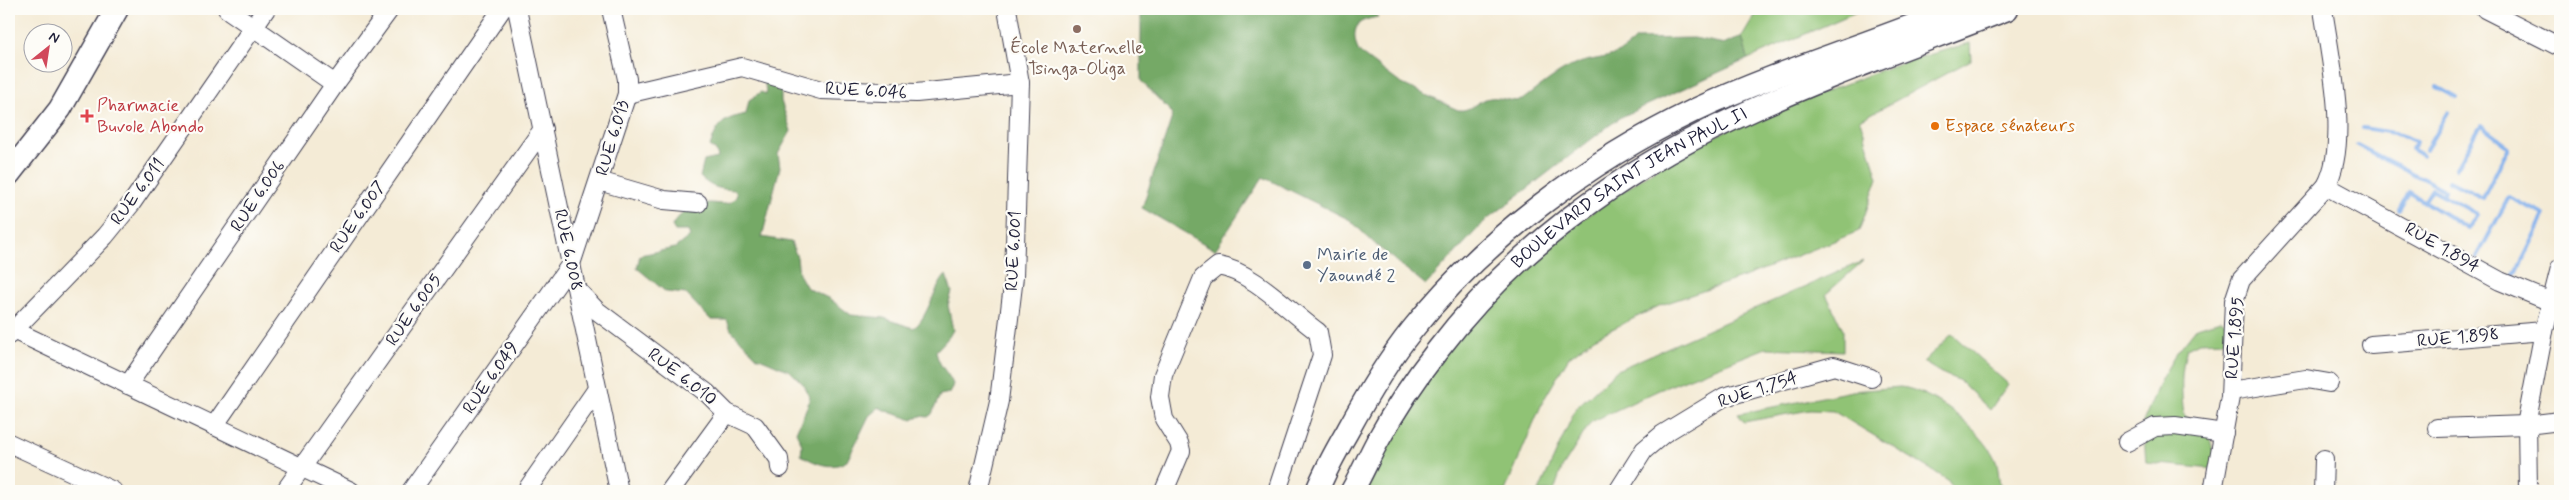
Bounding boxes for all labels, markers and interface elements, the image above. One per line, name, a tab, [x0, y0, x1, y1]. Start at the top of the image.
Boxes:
north arrow	[22, 22, 72, 72]
marker: École Maternelle Tsinga-Oliga	[1071, 23, 1083, 35]
text: N	[45, 27, 63, 48]
place label: École Maternelle Tsinga-Oliga	[1010, 36, 1144, 81]
street label: RUE 6.046	[824, 77, 908, 105]
place label: Pharmacie Buvole Abondo	[97, 94, 204, 139]
street label: RUE 6.013	[590, 97, 636, 179]
street label: BOULEVARD SAINT JEAN PAUL II	[1506, 102, 1751, 274]
marker: Pharmacie Buvole Abondo	[81, 110, 93, 122]
place label: Espace sénateurs	[1945, 114, 2075, 138]
marker: Espace sénateurs	[1929, 120, 1941, 132]
street label: RUE 6.011	[105, 154, 171, 230]
street label: RUE 6.006	[225, 155, 291, 237]
street label: RUE 6.007	[324, 176, 392, 258]
street label: RUE 6.008	[548, 207, 588, 293]
street label: RUE 6.001	[1000, 210, 1028, 292]
street label: RUE 1.894	[2400, 217, 2484, 279]
place label: Mairie de Yaoundé 2	[1317, 243, 1395, 288]
marker: Mairie de Yaoundé 2	[1301, 259, 1313, 271]
street label: RUE 6.005	[380, 269, 448, 351]
street label: RUE 1.895	[2220, 296, 2250, 380]
street label: RUE 1.898	[2416, 322, 2500, 354]
street label: RUE 6.049	[457, 337, 525, 419]
street label: RUE 6.010	[643, 342, 721, 412]
street label: RUE 1.754	[1715, 366, 1801, 414]

